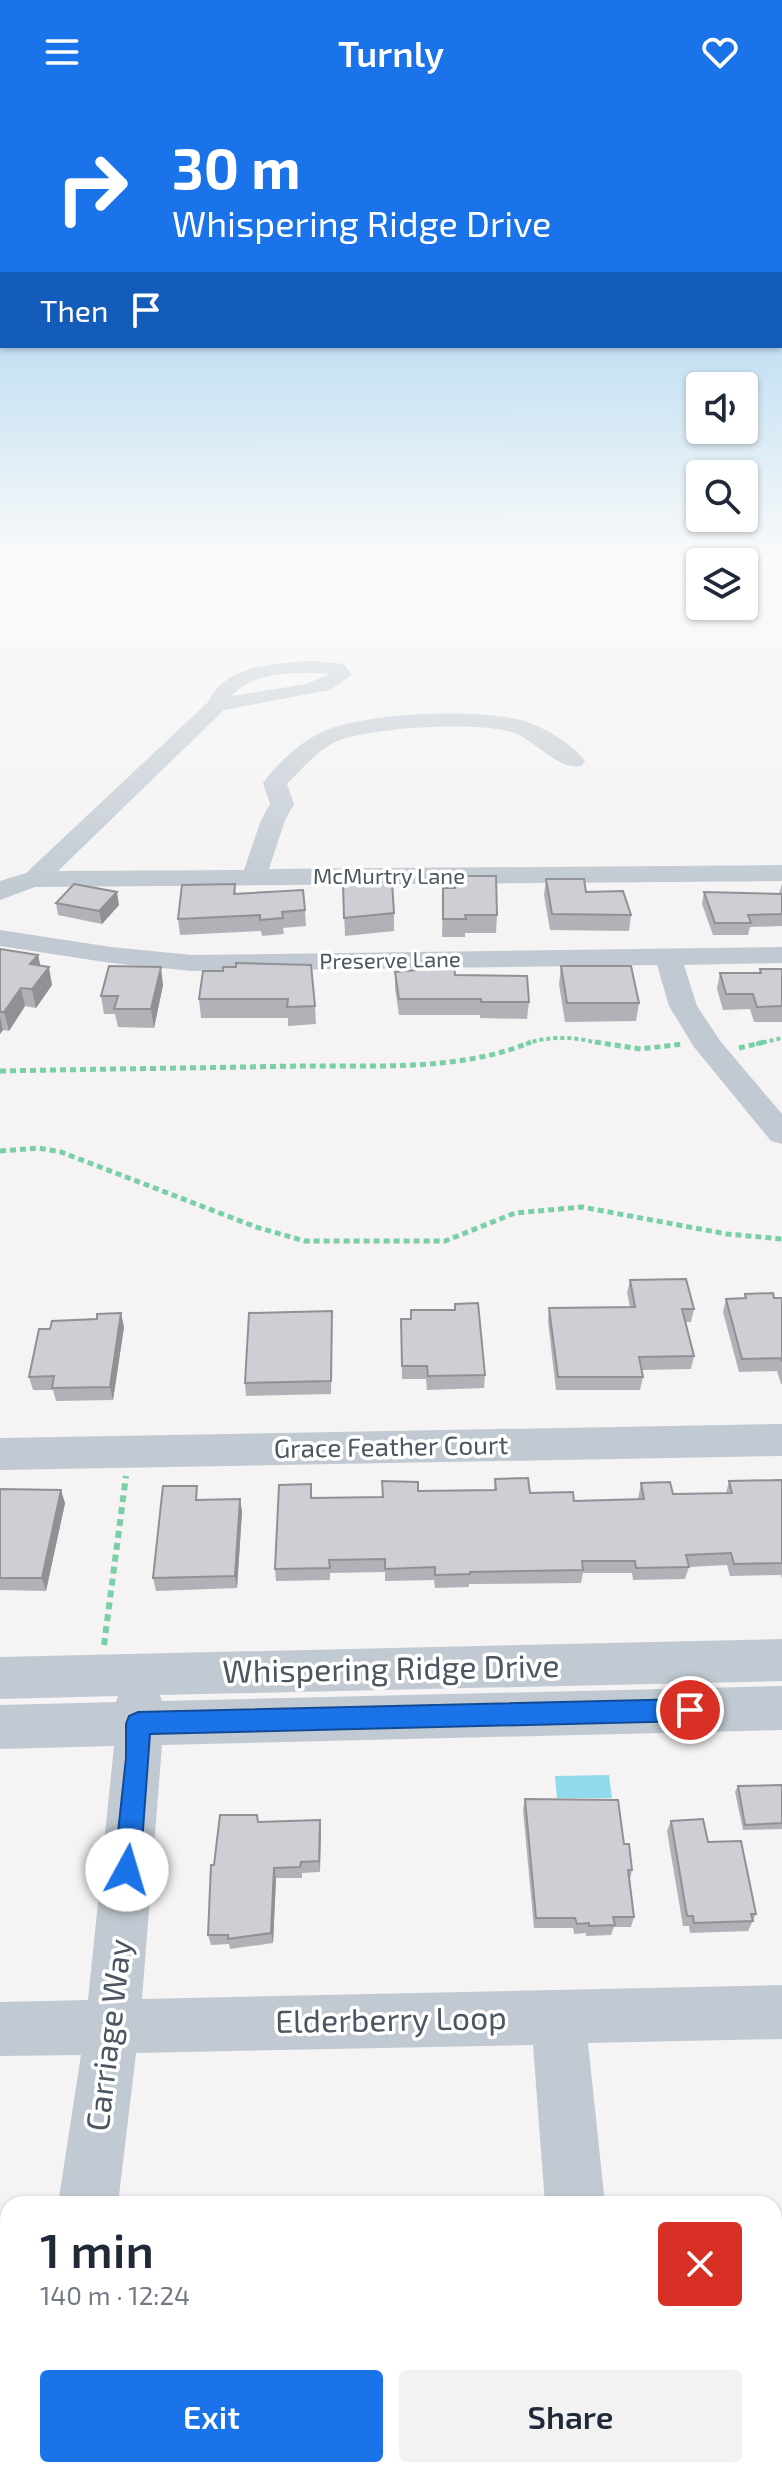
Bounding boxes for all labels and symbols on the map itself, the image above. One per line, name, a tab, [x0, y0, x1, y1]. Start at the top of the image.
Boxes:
street label: McMurtry Lane	[313, 862, 465, 888]
street label: Preserve Lane	[319, 945, 461, 973]
street label: Grace Feather Court	[273, 1428, 509, 1463]
street label: Whispering Ridge Drive	[222, 1645, 560, 1689]
pin	[656, 1676, 724, 1744]
position arrow	[85, 1828, 169, 1912]
street label: Carriage Way	[76, 1937, 138, 2133]
street label: Elderberry Loop	[275, 1997, 507, 2039]

